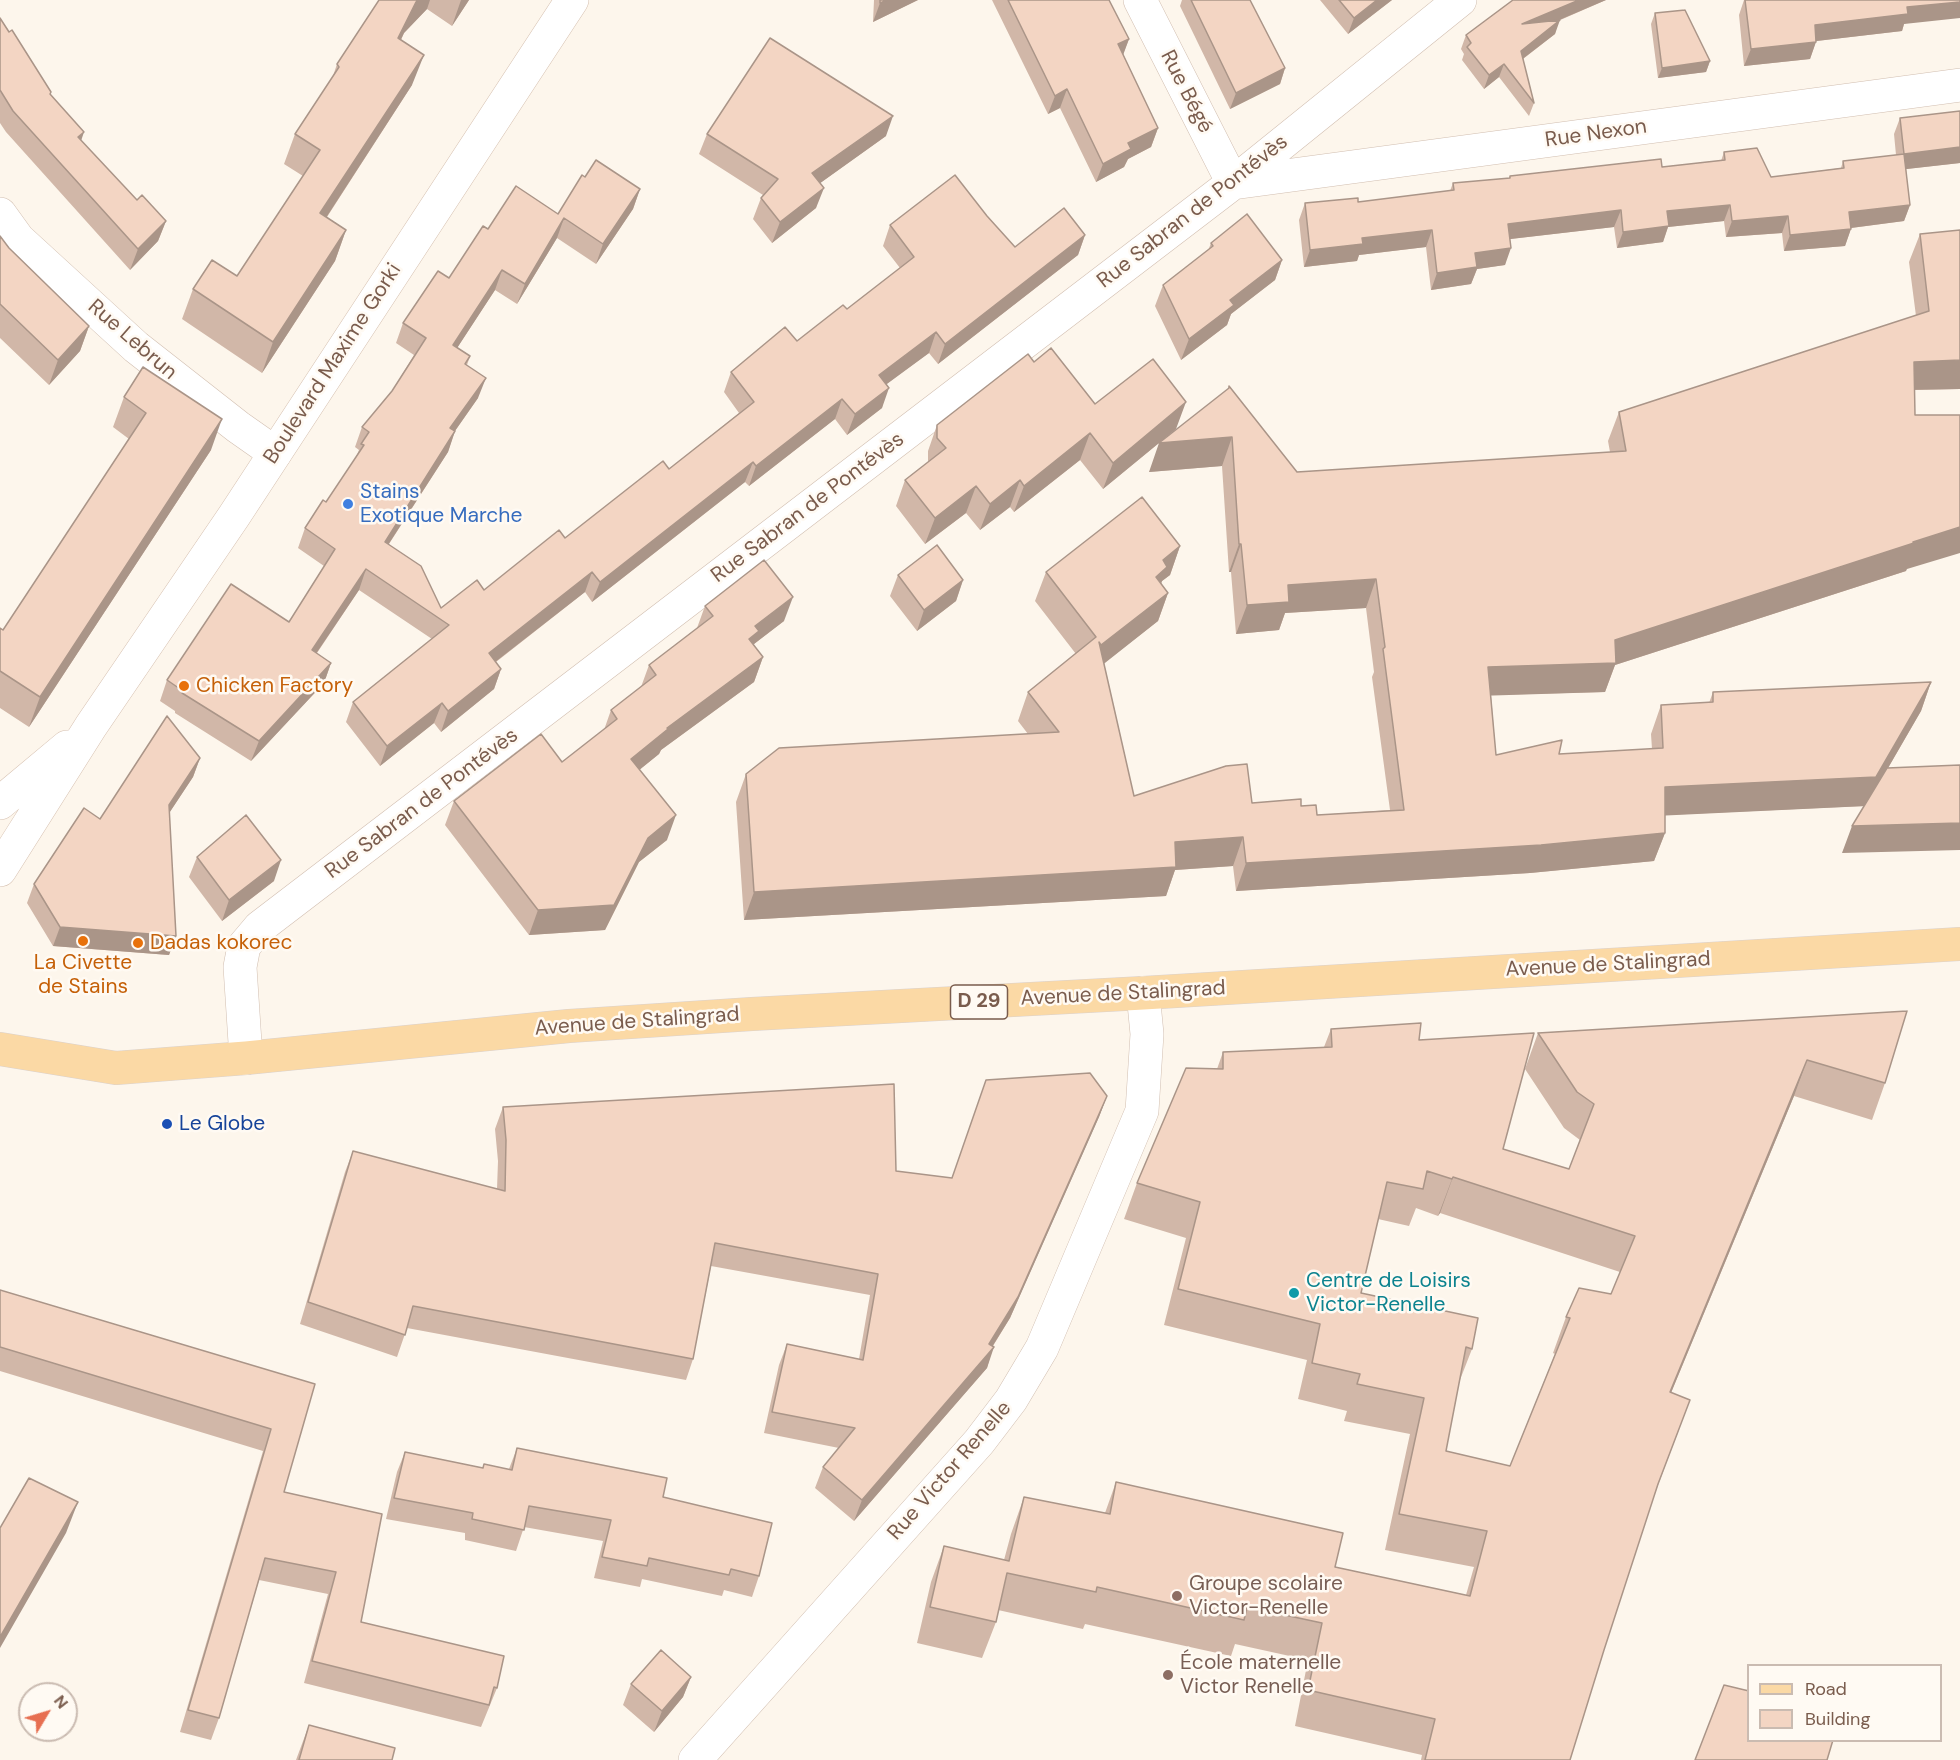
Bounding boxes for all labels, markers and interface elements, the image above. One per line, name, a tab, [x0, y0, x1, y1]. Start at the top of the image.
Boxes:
street label: Rue Bégé	[1154, 46, 1218, 138]
street label: Rue Nexon	[1544, 114, 1648, 154]
street label: Rue Sabran de Pontévès	[1093, 130, 1293, 294]
street label: Boulevard Maxime Gorki	[259, 259, 407, 469]
street label: Rue Lebrun	[82, 295, 182, 385]
street label: Rue Sabran de Pontévès	[707, 427, 909, 589]
place label: Stains Exotique Marche	[360, 479, 522, 529]
marker: Stains Exotique Marche	[341, 497, 355, 511]
place label: Chicken Factory	[196, 673, 353, 699]
marker: Chicken Factory	[177, 679, 191, 693]
street label: Rue Sabran de Pontévès	[321, 723, 523, 885]
place label: Dadas kokorec	[150, 930, 292, 956]
marker: La Civette de Stains	[76, 934, 90, 948]
marker: Dadas kokorec	[131, 936, 145, 950]
street label: Avenue de Stalingrad	[1505, 947, 1711, 983]
place label: La Civette de Stains	[34, 950, 132, 1000]
street label: Avenue de Stalingrad	[1020, 976, 1226, 1012]
road number: D 29	[950, 985, 1008, 1019]
street label: Avenue de Stalingrad	[534, 1002, 740, 1042]
place label: Le Globe	[179, 1111, 265, 1137]
marker: Le Globe	[160, 1117, 174, 1131]
place label: Centre de Loisirs Victor-Renelle	[1306, 1268, 1471, 1318]
marker: Centre de Loisirs Victor-Renelle	[1287, 1286, 1301, 1300]
street label: Rue Victor Renelle	[883, 1396, 1017, 1546]
place label: Groupe scolaire Victor-Renelle	[1189, 1571, 1343, 1621]
marker: Groupe scolaire Victor-Renelle	[1170, 1589, 1184, 1603]
place label: École maternelle Victor Renelle	[1180, 1650, 1341, 1700]
legend	[1747, 1664, 1942, 1742]
marker: École maternelle Victor Renelle	[1161, 1668, 1175, 1682]
text: Road	[1805, 1677, 1847, 1701]
north arrow	[18, 1682, 78, 1742]
text: N	[49, 1691, 73, 1713]
text: Building	[1805, 1707, 1870, 1731]

